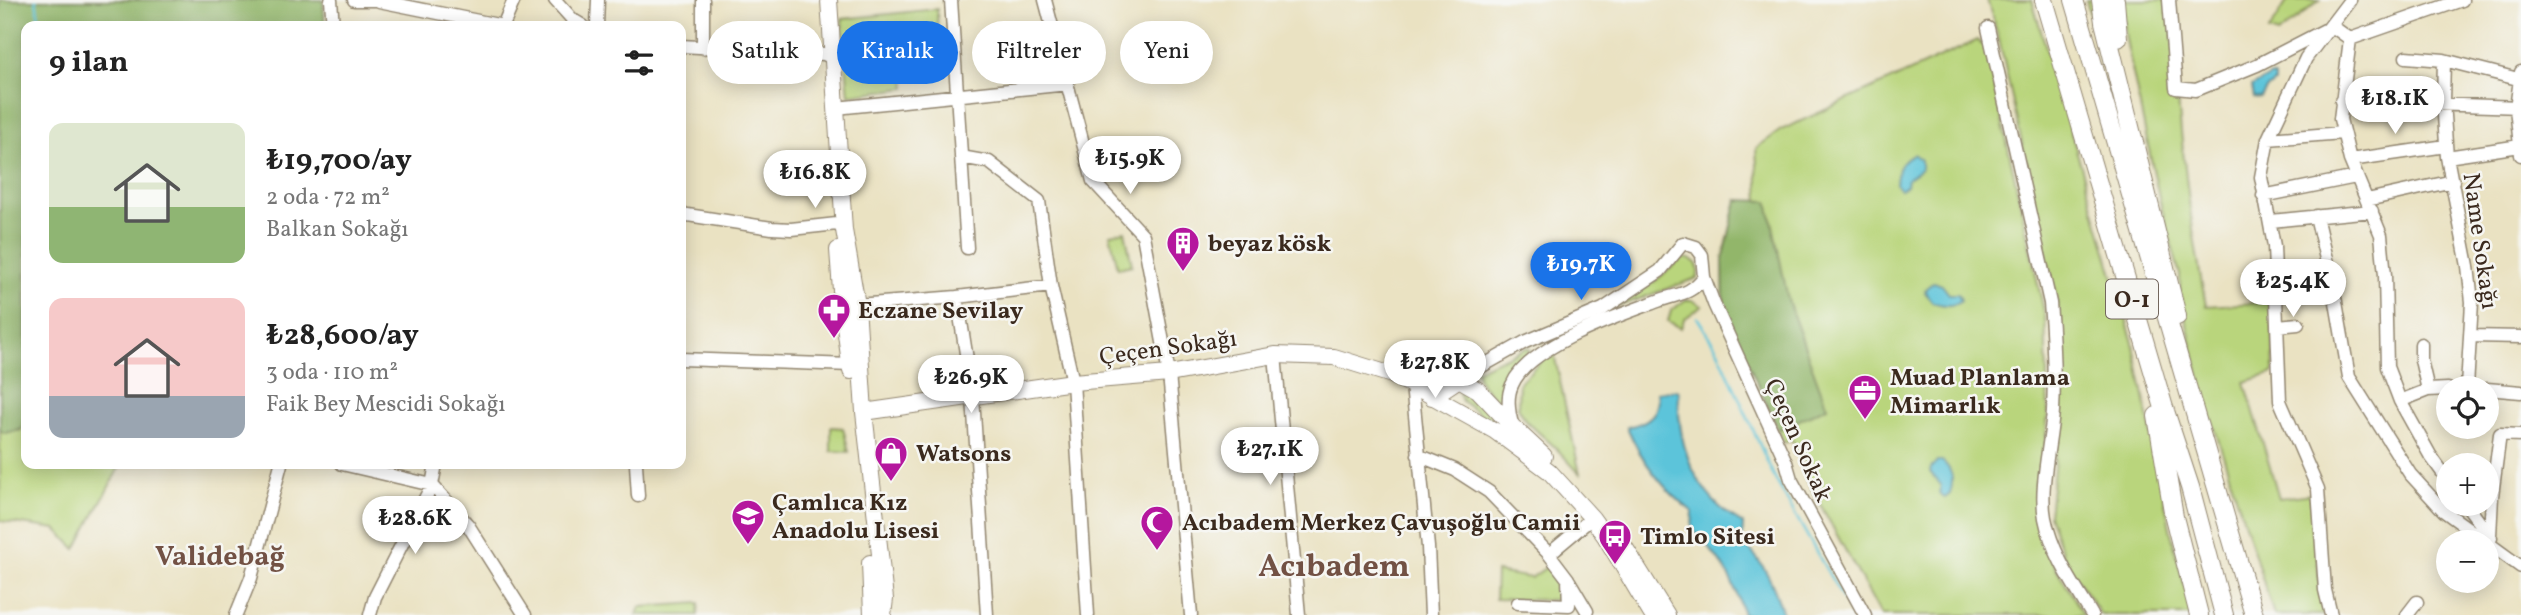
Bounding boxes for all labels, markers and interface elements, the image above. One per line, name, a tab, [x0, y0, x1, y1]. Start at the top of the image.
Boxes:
chip: Satılık	[707, 21, 823, 84]
chip: Kiralık	[837, 21, 958, 84]
chip: Filtreler	[972, 21, 1106, 84]
chip: Yeni	[1120, 21, 1213, 84]
text: 9 ilan	[49, 42, 129, 84]
icon: filters	[620, 44, 658, 82]
pin: ₺18.1K	[2338, 76, 2452, 136]
text: ₺18.1K	[2361, 83, 2429, 115]
pin: ₺15.9K	[1073, 136, 1187, 196]
text: ₺19,700/ay	[266, 140, 412, 182]
text: ₺15.9K	[1095, 143, 1165, 175]
pin: ₺16.8K	[758, 150, 872, 210]
icon: home	[105, 151, 189, 235]
text: ₺16.8K	[779, 157, 851, 189]
street label: Name Sokağı	[2453, 171, 2505, 312]
text: 2 oda · 72 m²	[266, 182, 390, 214]
text: Balkan Sokağı	[266, 214, 408, 246]
building icon: beyaz kösk	[1164, 224, 1202, 273]
place label: beyaz kösk	[1208, 228, 1332, 262]
pin: ₺19.7K	[1524, 243, 1638, 302]
text: ₺19.7K	[1546, 249, 1616, 281]
pin: ₺25.4K	[2236, 260, 2350, 319]
text: ₺25.4K	[2256, 266, 2330, 298]
road number: O-1	[2106, 280, 2158, 318]
pharmacy icon: Eczane Sevilay	[815, 291, 853, 340]
place label: Eczane Sevilay	[858, 295, 1024, 329]
text: ₺28,600/ay	[266, 315, 419, 357]
street label: Çeçen Sokağı	[1097, 323, 1239, 375]
icon: home	[105, 326, 189, 410]
pin: ₺27.8K	[1378, 340, 1492, 400]
text: ₺27.8K	[1400, 347, 1470, 379]
pin: ₺26.9K	[914, 356, 1028, 415]
text: 3 oda · 110 m²	[266, 357, 398, 389]
text: ₺26.9K	[934, 362, 1008, 394]
place label: Muad Planlama Mimarlık	[1890, 362, 2070, 424]
office icon: Muad Planlama Mimarlık	[1846, 372, 1884, 421]
street label: Çeçen Sokak	[1755, 374, 1840, 508]
map controls	[2436, 376, 2499, 593]
button: locate	[2436, 376, 2499, 439]
text: Faik Bey Mescidi Sokağı	[266, 389, 505, 421]
pin: ₺27.1K	[1213, 428, 1327, 487]
shop icon: Watsons	[872, 434, 910, 483]
text: ₺27.1K	[1237, 434, 1303, 466]
place label: Watsons	[916, 438, 1011, 472]
button: +	[2436, 453, 2499, 516]
place label: Çamlıca Kız Anadolu Lisesi	[772, 487, 939, 549]
pin: ₺28.6K	[358, 496, 472, 556]
school or university icon: Çamlıca Kız Anadolu Lisesi	[729, 497, 767, 546]
text: ₺28.6K	[378, 503, 452, 535]
mosque icon: Acıbadem Merkez Çavuşoğlu Camii	[1138, 503, 1176, 552]
place label: Acıbadem Merkez Çavuşoğlu Camii	[1182, 507, 1581, 541]
bus stop icon: Timlo Sitesi	[1596, 517, 1634, 566]
place label: Timlo Sitesi	[1640, 521, 1775, 555]
button: −	[2436, 530, 2499, 593]
district label: Validebağ	[155, 538, 285, 577]
district label: Acıbadem	[1258, 546, 1410, 590]

